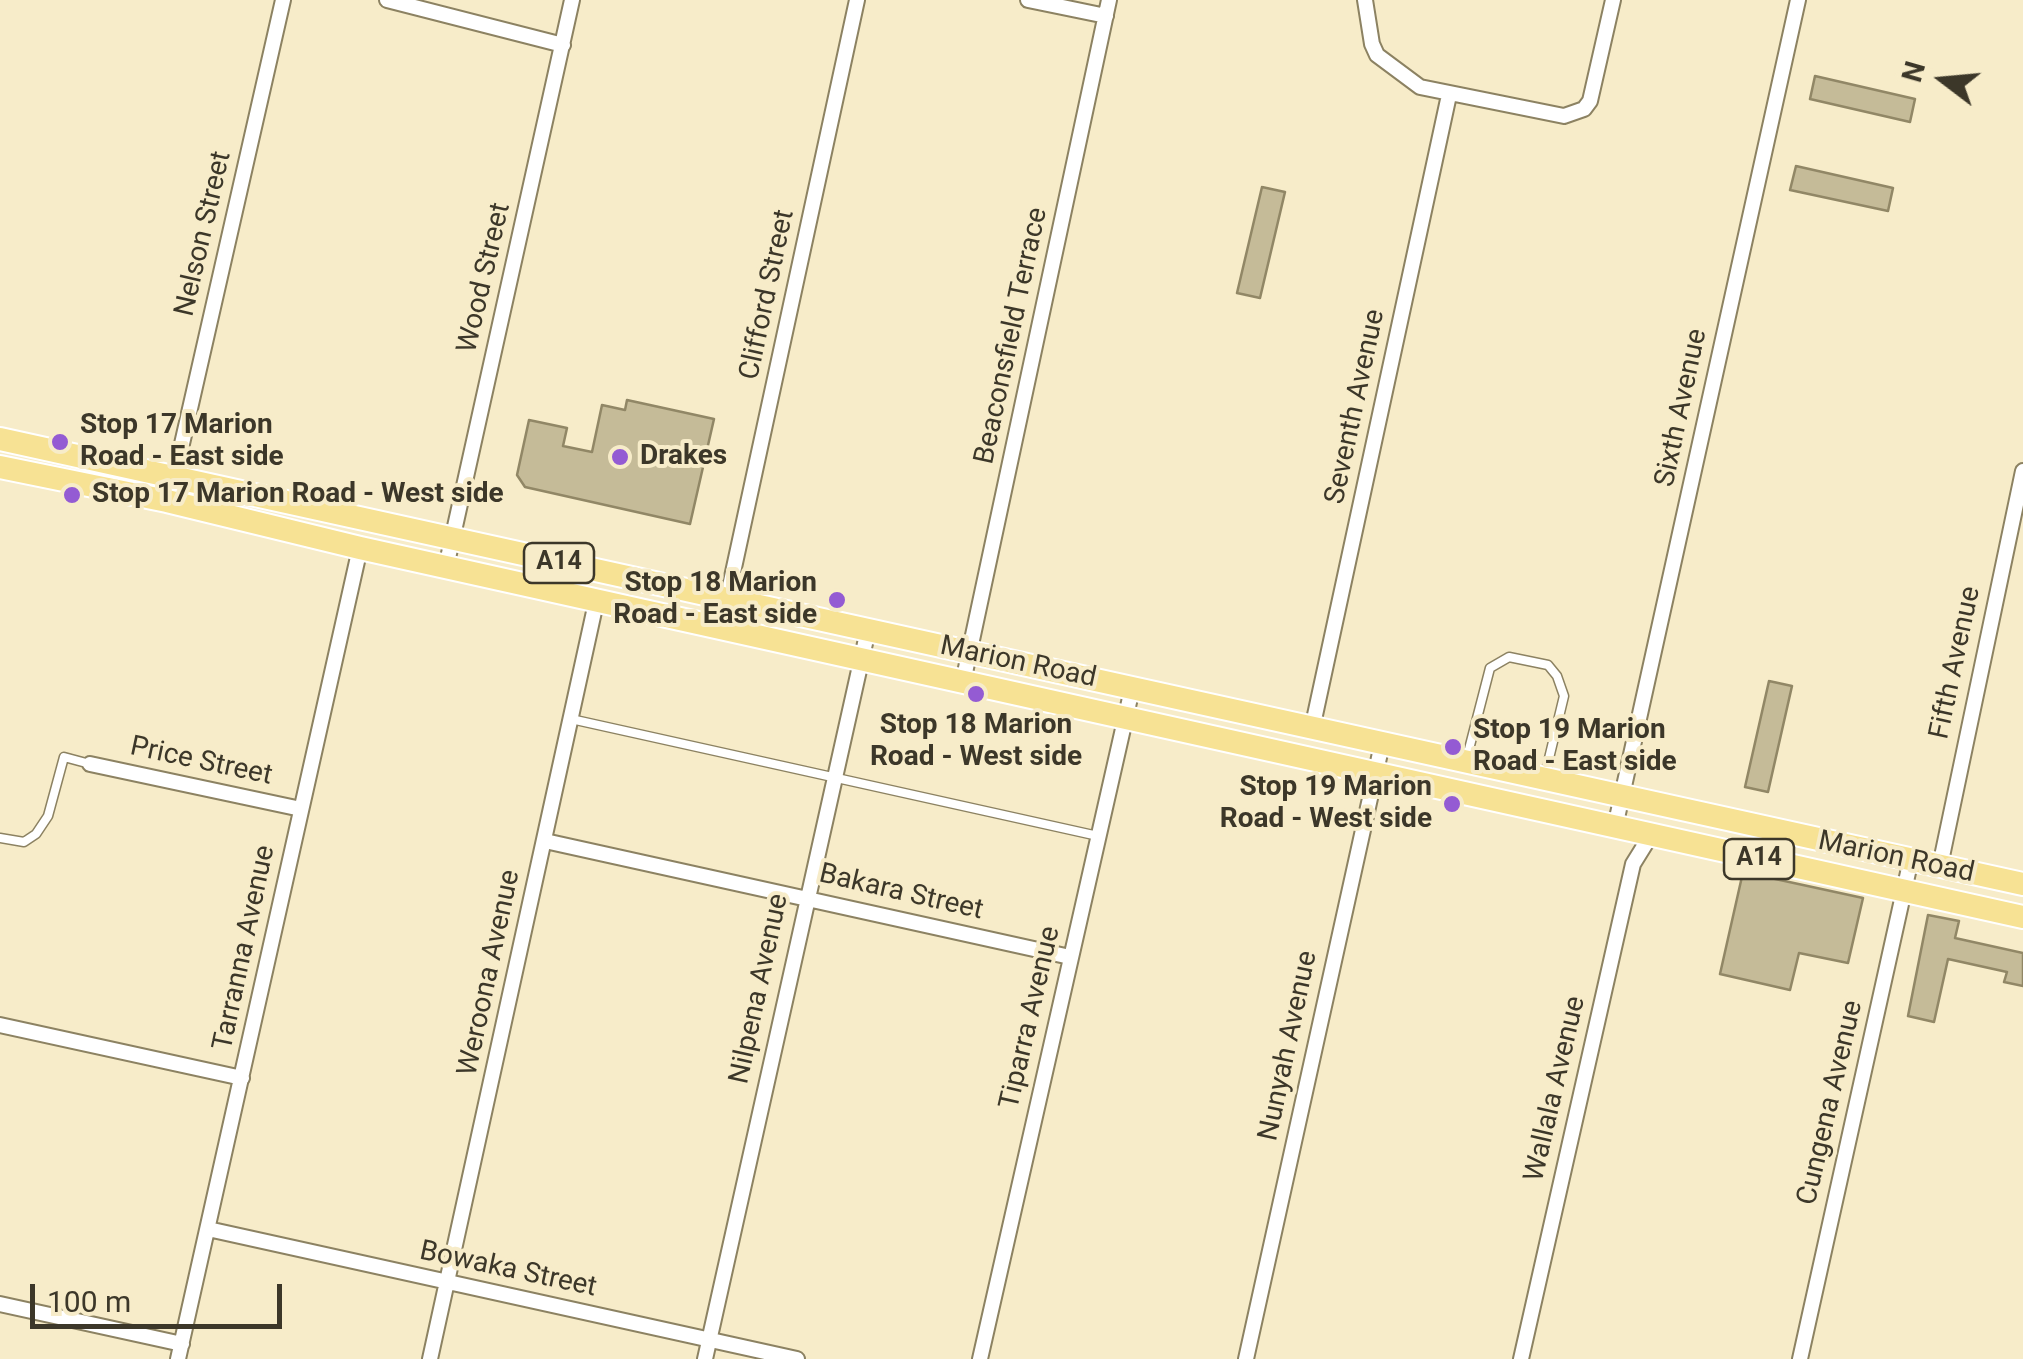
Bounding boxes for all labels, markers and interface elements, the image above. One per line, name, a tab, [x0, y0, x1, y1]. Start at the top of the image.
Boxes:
north arrow	[1893, 30, 1993, 130]
text: N	[1895, 58, 1932, 86]
street label: Nelson Street	[169, 148, 239, 320]
street label: Wood Street	[451, 200, 519, 356]
street label: Beaconsfield Terrace	[968, 205, 1056, 467]
street label: Clifford Street	[734, 207, 802, 383]
street label: Seventh Avenue	[1319, 307, 1393, 507]
street label: Sixth Avenue	[1649, 326, 1715, 490]
place label: Stop 17 Marion Road - East side	[80, 409, 284, 475]
marker: Stop 17 Marion Road - East side	[49, 431, 71, 453]
place label: Drakes	[640, 440, 727, 474]
marker: Drakes	[609, 446, 631, 468]
place label: Stop 17 Marion Road - West side	[92, 478, 504, 512]
marker: Stop 17 Marion Road - West side	[61, 484, 83, 506]
road number: A14	[524, 543, 594, 583]
place label: Stop 18 Marion Road - East side	[613, 567, 817, 633]
street label: Fifth Avenue	[1923, 584, 1989, 742]
marker: Stop 18 Marion Road - East side	[826, 589, 848, 611]
street label: Marion Road	[937, 630, 1099, 696]
marker: Stop 18 Marion Road - West side	[965, 683, 987, 705]
place label: Stop 18 Marion Road - West side	[870, 709, 1082, 775]
place label: Stop 19 Marion Road - East side	[1473, 714, 1677, 780]
street label: Price Street	[127, 731, 275, 793]
marker: Stop 19 Marion Road - East side	[1442, 736, 1464, 758]
place label: Stop 19 Marion Road - West side	[1220, 771, 1432, 837]
marker: Stop 19 Marion Road - West side	[1441, 793, 1463, 815]
street label: Marion Road	[1815, 825, 1977, 891]
road number: A14	[1724, 839, 1794, 879]
street label: Tarranna Avenue	[207, 842, 283, 1054]
street label: Bakara Street	[816, 858, 986, 928]
street label: Weroona Avenue	[452, 867, 528, 1079]
street label: Nilpena Avenue	[723, 891, 797, 1087]
street label: Tiparra Avenue	[994, 923, 1068, 1113]
street label: Nunyah Avenue	[1252, 948, 1326, 1144]
street label: Wallala Avenue	[1518, 993, 1594, 1185]
street label: Cungena Avenue	[1791, 997, 1871, 1209]
street label: Bowaka Street	[417, 1235, 599, 1305]
scale bar	[35, 1264, 288, 1326]
text: 100 m	[47, 1284, 131, 1319]

